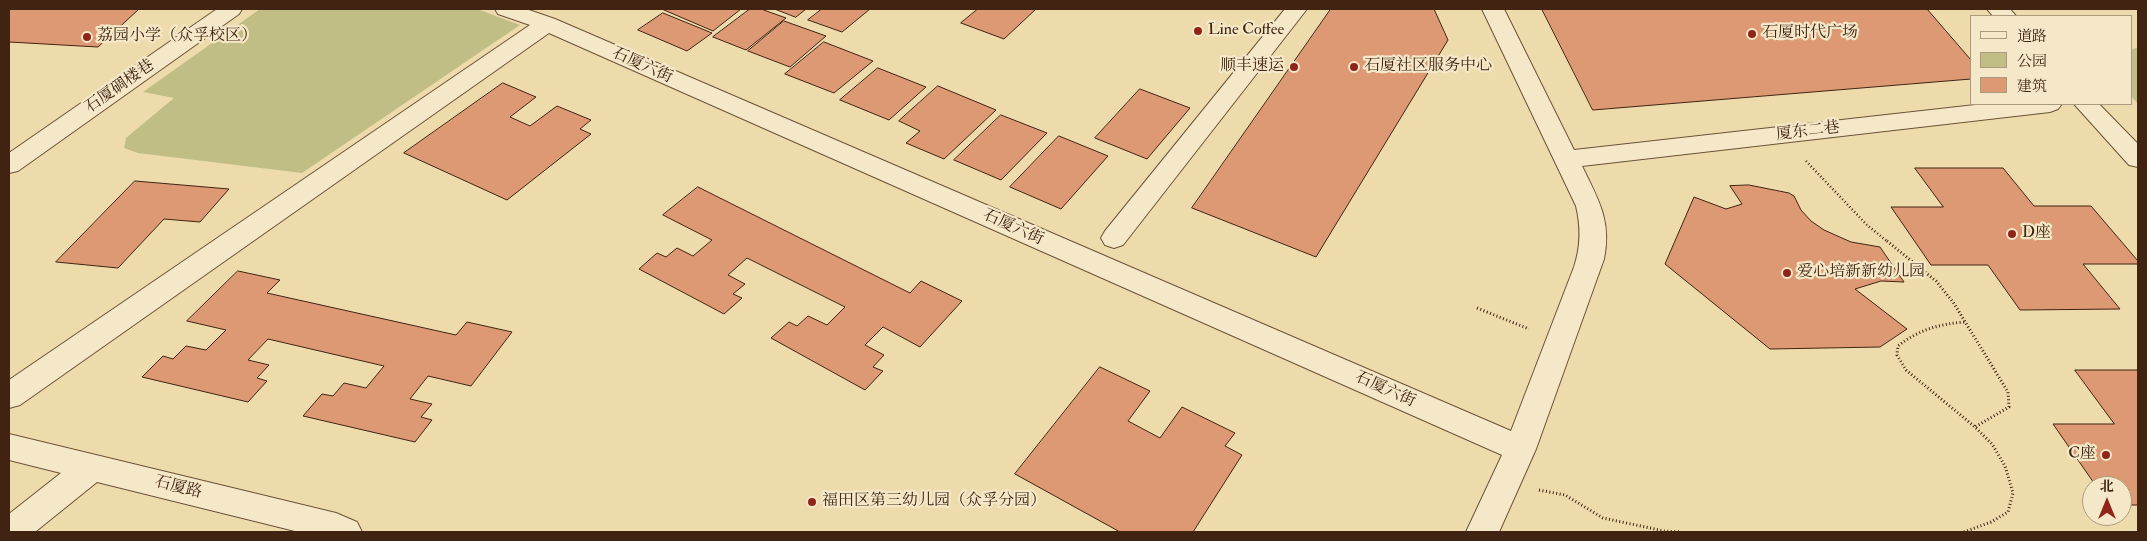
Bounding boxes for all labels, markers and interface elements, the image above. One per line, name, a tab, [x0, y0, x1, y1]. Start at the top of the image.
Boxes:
legend	[1970, 15, 2132, 105]
place label: Line Coffee	[1208, 21, 1284, 41]
place label: 石厦时代广场	[1762, 24, 1858, 44]
marker: Line Coffee	[1192, 25, 1204, 37]
place label: 荔园小学（众孚校区）	[97, 27, 257, 47]
text: 道路	[2017, 27, 2047, 46]
marker: 石厦时代广场	[1746, 28, 1758, 40]
marker: 荔园小学（众孚校区）	[81, 31, 93, 43]
street label: 石厦六街	[609, 44, 675, 88]
text: 公园	[2017, 52, 2047, 71]
street label: 石厦碉楼巷	[82, 56, 158, 118]
place label: 顺丰速运	[1220, 57, 1284, 77]
place label: 石厦社区服务中心	[1364, 57, 1492, 77]
marker: 顺丰速运	[1288, 61, 1300, 73]
marker: 石厦社区服务中心	[1348, 61, 1360, 73]
text: 建筑	[2017, 77, 2047, 96]
street label: 厦东二巷	[1775, 119, 1841, 145]
street label: 石厦六街	[980, 206, 1046, 250]
place label: D座	[2022, 224, 2051, 244]
marker: D座	[2006, 228, 2018, 240]
place label: 爱心培新新幼儿园	[1797, 263, 1925, 283]
marker: 爱心培新新幼儿园	[1781, 267, 1793, 279]
street label: 石厦六街	[1352, 368, 1418, 412]
place label: C座	[2068, 445, 2096, 465]
marker: C座	[2100, 449, 2112, 461]
street label: 石厦路	[152, 473, 204, 503]
north arrow	[2082, 476, 2132, 526]
text: 北	[2100, 478, 2114, 495]
place label: 福田区第三幼儿园（众孚分园）	[822, 492, 1046, 512]
marker: 福田区第三幼儿园（众孚分园）	[806, 496, 818, 508]

